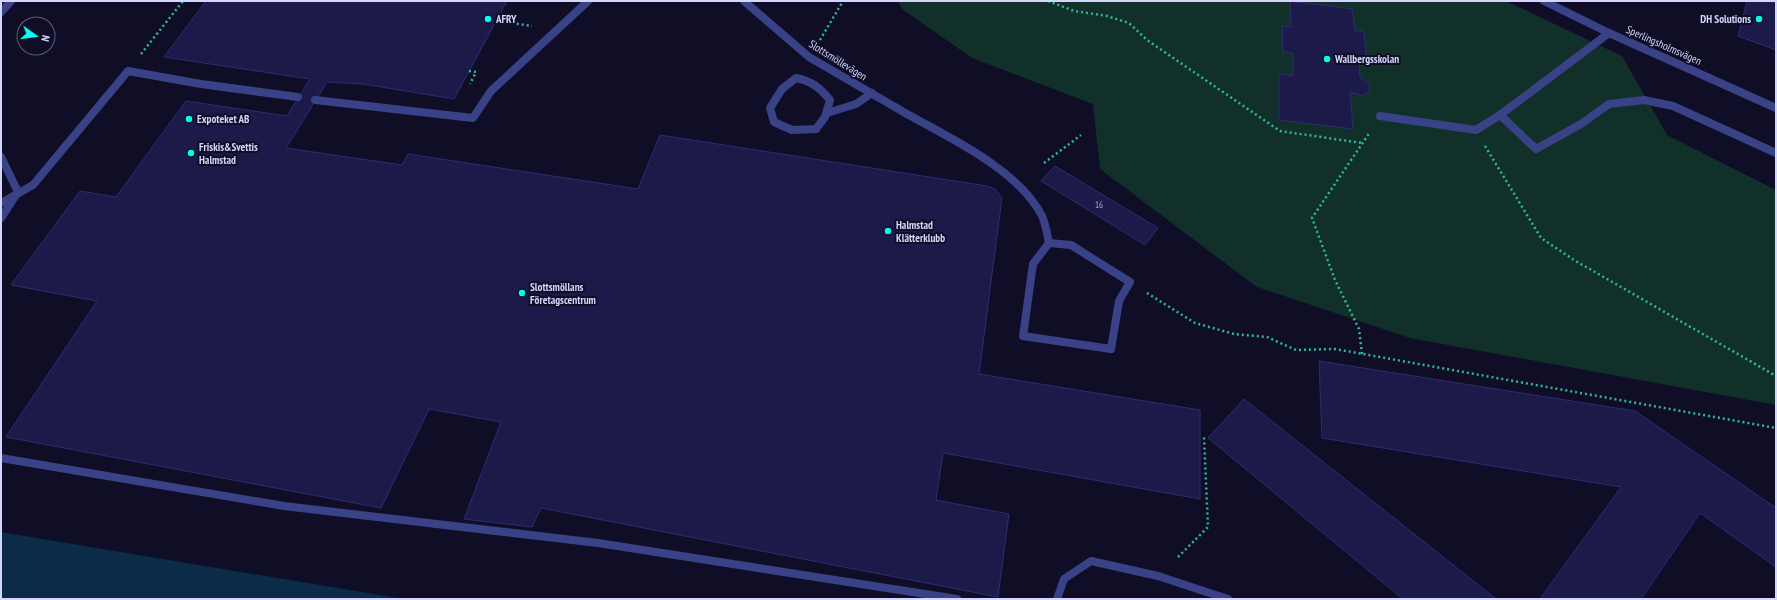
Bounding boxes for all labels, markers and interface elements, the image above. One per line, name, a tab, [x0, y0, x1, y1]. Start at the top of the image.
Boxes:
place label: AFRY	[495, 12, 517, 26]
place label: DH Solutions	[1700, 12, 1751, 26]
marker: AFRY	[483, 14, 493, 24]
marker: DH Solutions	[1754, 14, 1764, 24]
north arrow	[16, 16, 56, 56]
street label: Sperlingsholmsvägen	[1624, 22, 1704, 68]
text: N	[38, 34, 53, 43]
street label: Slottsmöllevägen	[806, 37, 870, 84]
place label: Wallbergsskolan	[1334, 52, 1399, 66]
marker: Wallbergsskolan	[1322, 54, 1332, 64]
place label: Expoteket AB	[197, 112, 250, 126]
marker: Expoteket AB	[184, 114, 194, 124]
place label: Friskis&Svettis Halmstad	[199, 140, 258, 167]
marker: Friskis&Svettis Halmstad	[186, 148, 196, 158]
house number: 16	[1095, 199, 1103, 210]
place label: Halmstad Klätterklubb	[896, 218, 945, 245]
marker: Halmstad Klätterklubb	[883, 226, 893, 236]
place label: Slottsmöllans Företagscentrum	[530, 280, 596, 307]
marker: Slottsmöllans Företagscentrum	[517, 288, 527, 298]

